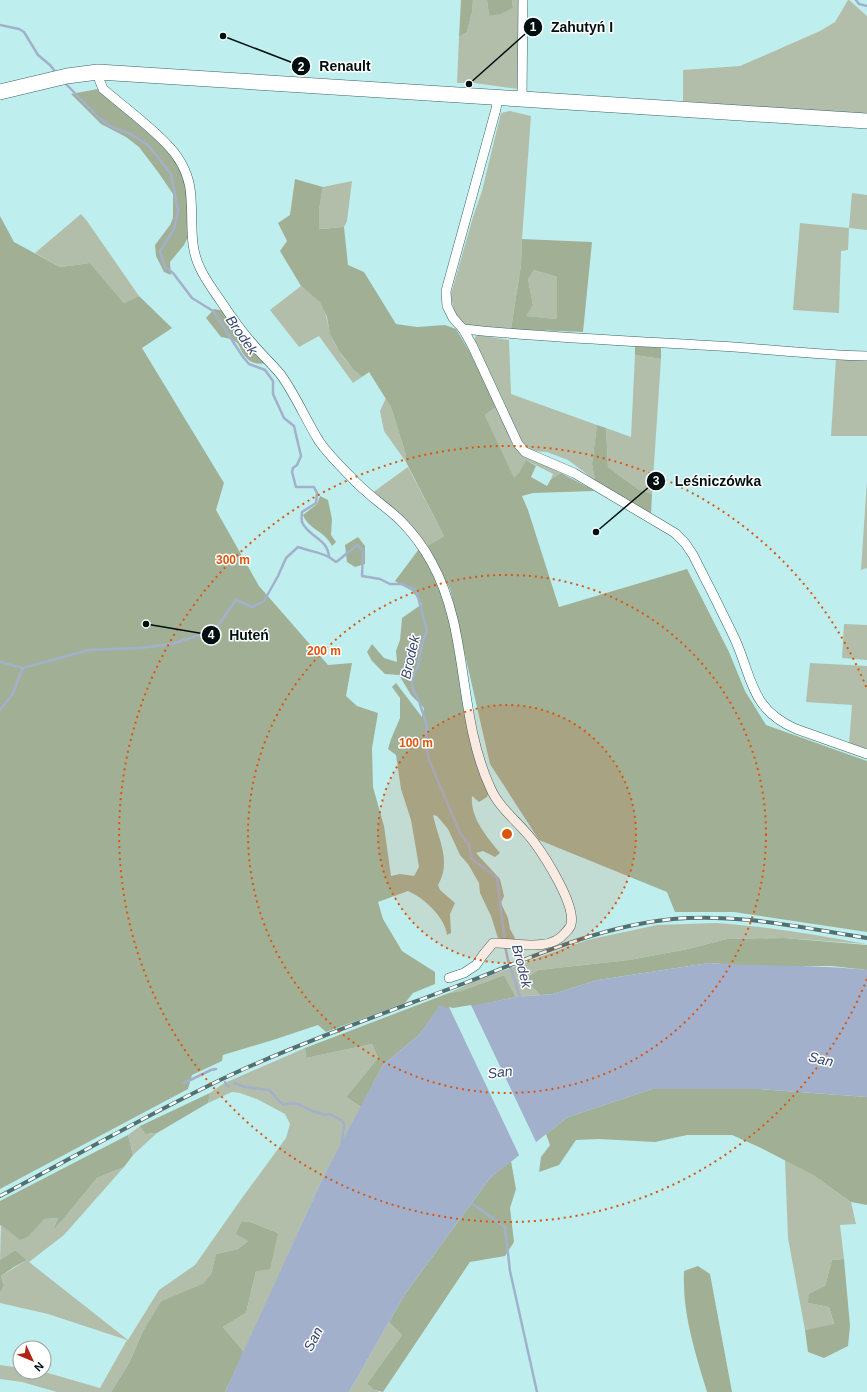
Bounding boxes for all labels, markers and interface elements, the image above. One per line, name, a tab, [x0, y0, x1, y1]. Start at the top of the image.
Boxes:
callout: Zahutyń I	[523, 14, 621, 40]
text: Zahutyń I	[551, 19, 613, 35]
text: 1	[530, 20, 537, 34]
callout: Renault	[291, 53, 378, 79]
text: Renault	[319, 58, 371, 74]
text: 2	[298, 60, 305, 74]
water label: Brodek	[223, 312, 262, 359]
callout: Leśniczówka	[646, 468, 769, 494]
text: Leśniczówka	[675, 473, 761, 489]
text: 3	[653, 474, 660, 488]
text: 300 m	[216, 553, 250, 567]
callout: Huteń	[201, 622, 276, 648]
text: Huteń	[229, 627, 269, 643]
text: 4	[208, 628, 215, 642]
water label: Brodek	[397, 633, 423, 680]
text: 200 m	[307, 644, 341, 658]
text: 100 m	[399, 736, 433, 750]
centre of rings	[500, 827, 514, 841]
water label: Brodek	[509, 943, 535, 990]
water label: San	[807, 1048, 835, 1070]
water label: San	[487, 1063, 514, 1081]
water label: San	[300, 1324, 326, 1354]
north arrow	[12, 1340, 52, 1380]
text: N	[32, 1360, 46, 1374]

